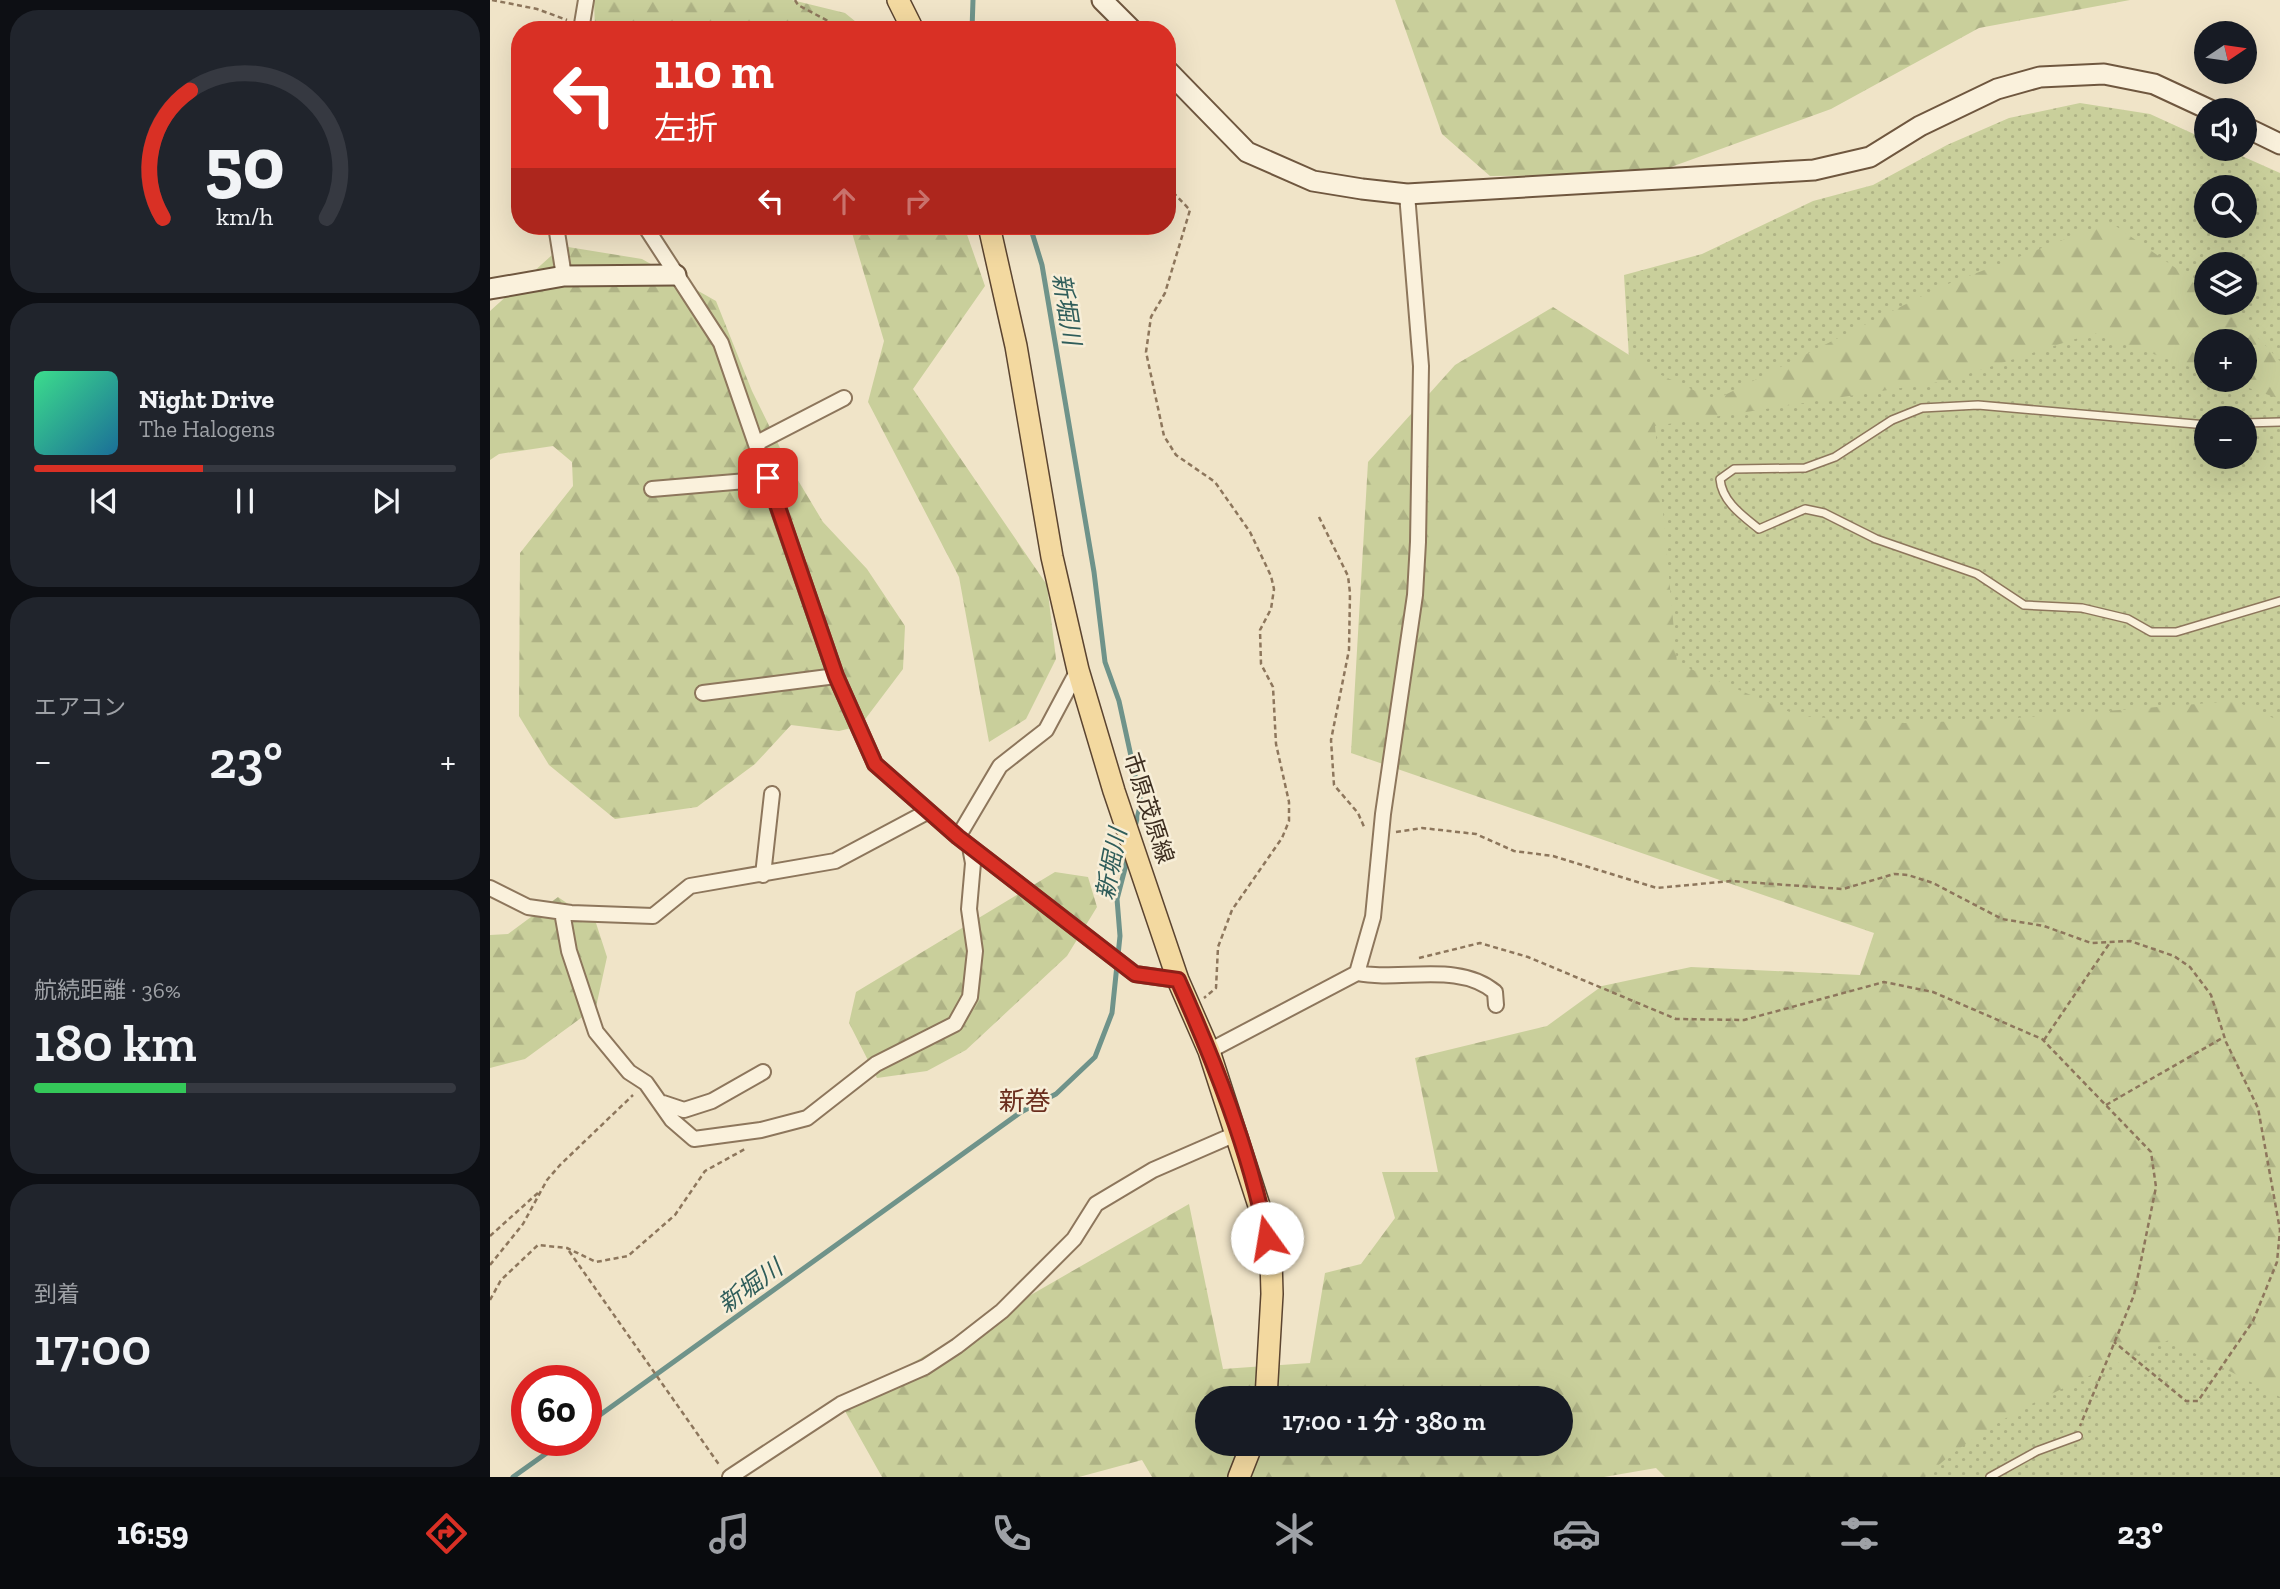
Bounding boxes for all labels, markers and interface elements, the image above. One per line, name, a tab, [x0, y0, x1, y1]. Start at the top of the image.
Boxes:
north arrow	[2194, 21, 2258, 84]
map controls	[2194, 21, 2257, 469]
text: 110 m	[654, 42, 774, 101]
icon: left	[539, 49, 630, 140]
button: sound	[2194, 98, 2257, 161]
text: 左折	[654, 109, 718, 147]
text: 50	[205, 119, 285, 207]
button: search	[2194, 175, 2257, 238]
icon: left	[752, 182, 790, 220]
icon: ahead	[825, 182, 863, 220]
icon: right	[898, 182, 936, 220]
text: km/h	[216, 201, 274, 231]
button: layers	[2194, 252, 2257, 315]
water label: 新堀川	[1047, 271, 1087, 350]
button: +	[2194, 329, 2257, 392]
text: Night Drive	[139, 383, 274, 415]
button: −	[2194, 406, 2257, 469]
text: The Halogens	[139, 415, 275, 443]
pin	[738, 448, 798, 508]
icon: arrive	[749, 459, 787, 497]
icon: previous	[85, 482, 123, 520]
icon: pause	[226, 482, 264, 520]
icon: next	[367, 482, 405, 520]
text: エアコン	[34, 693, 126, 721]
text: 23°	[209, 729, 283, 791]
text: −	[34, 738, 52, 784]
text: +	[440, 738, 456, 784]
street label: 市原茂原線	[1118, 749, 1180, 867]
water label: 新堀川	[1090, 823, 1133, 902]
text: 航続距離 · 36%	[34, 976, 181, 1004]
text: 180 km	[34, 1012, 197, 1074]
district label: 新巻	[999, 1085, 1051, 1117]
position arrow	[1230, 1201, 1304, 1275]
water label: 新堀川	[712, 1251, 790, 1319]
text: 到着	[34, 1280, 80, 1308]
text: 17:00	[34, 1316, 151, 1378]
speed limit sign: 60	[511, 1365, 602, 1456]
text: 17:00 · 1 分 · 380 m	[1282, 1405, 1486, 1437]
icon: directions	[422, 1509, 471, 1558]
icon: music	[705, 1509, 754, 1558]
icon: phone	[987, 1509, 1036, 1558]
icon: climate	[1270, 1509, 1319, 1558]
icon: car	[1552, 1509, 1601, 1558]
icon: filters	[1835, 1509, 1884, 1558]
text: 16:59	[117, 1514, 189, 1552]
text: 23°	[2117, 1514, 2163, 1552]

